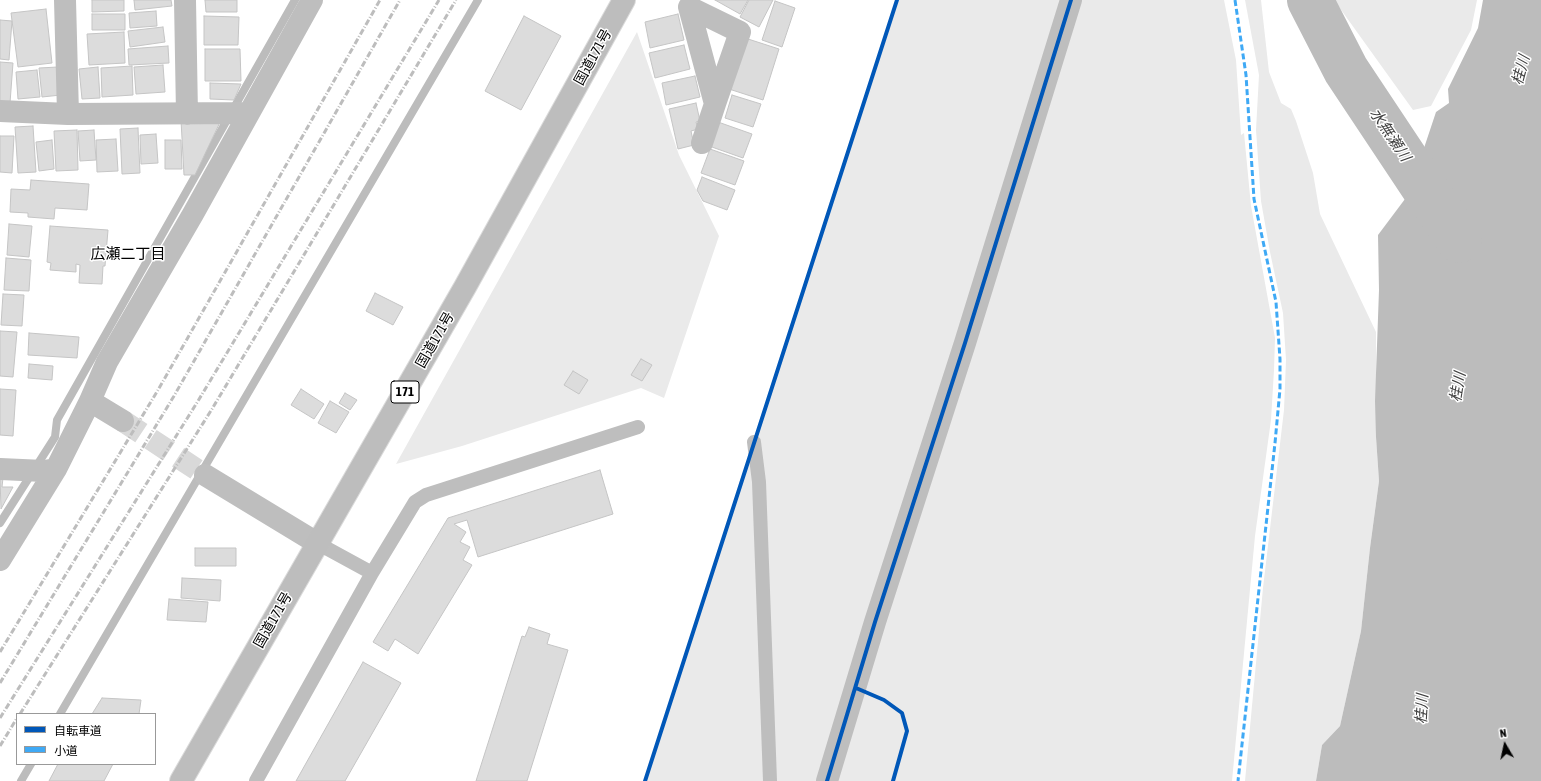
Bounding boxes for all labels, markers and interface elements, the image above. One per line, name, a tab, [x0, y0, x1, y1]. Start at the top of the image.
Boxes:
street label: 国道171号	[571, 26, 615, 88]
water label: 桂川	[1508, 53, 1534, 87]
water label: 水無瀬川	[1366, 105, 1414, 165]
district label: 広瀬二丁目	[91, 245, 165, 263]
street label: 国道171号	[412, 309, 458, 371]
water label: 桂川	[1447, 371, 1469, 403]
road number: 171	[391, 381, 419, 403]
street label: 国道171号	[250, 589, 296, 651]
water label: 桂川	[1412, 694, 1432, 724]
legend	[16, 713, 156, 765]
text: 自転車道	[54, 724, 102, 738]
north arrow	[1485, 725, 1525, 765]
text: N	[1499, 727, 1507, 740]
text: 小道	[54, 744, 78, 758]

